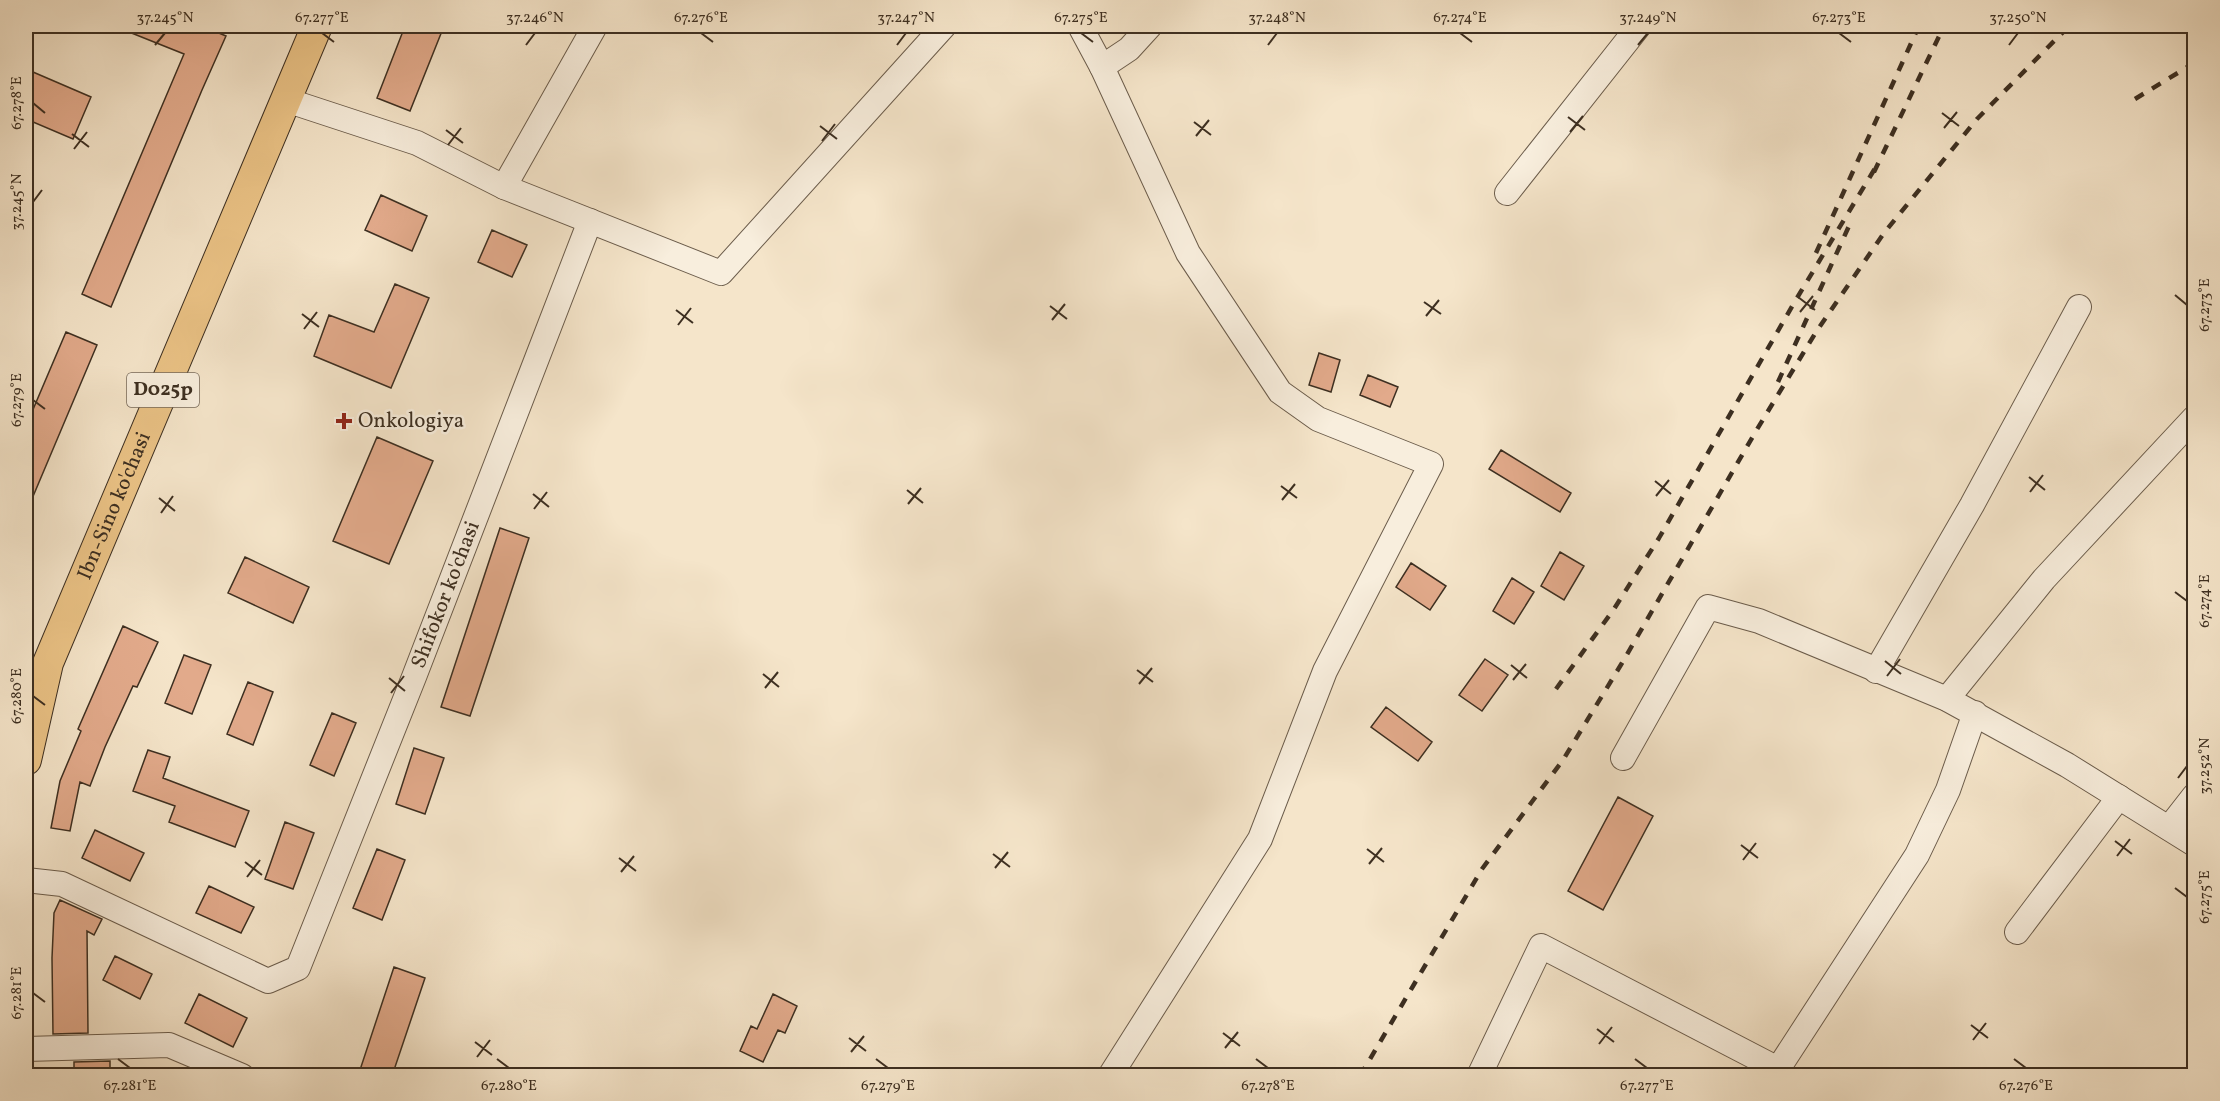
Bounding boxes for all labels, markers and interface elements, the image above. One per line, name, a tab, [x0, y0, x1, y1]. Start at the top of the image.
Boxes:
text: 37.245°N	[136, 8, 194, 29]
text: 67.277°E	[295, 8, 349, 29]
text: 37.246°N	[506, 8, 564, 29]
text: 67.276°E	[674, 8, 728, 29]
text: 37.247°N	[877, 8, 935, 29]
text: 67.275°E	[1054, 8, 1108, 29]
text: 37.248°N	[1248, 8, 1306, 29]
text: 67.274°E	[1433, 8, 1487, 29]
text: 37.249°N	[1619, 8, 1677, 29]
text: 67.273°E	[1812, 8, 1866, 29]
text: 37.250°N	[1989, 8, 2047, 29]
text: 67.278°E	[7, 76, 28, 130]
text: 37.245°N	[7, 173, 28, 231]
text: 67.273°E	[2195, 278, 2216, 332]
text: 67.279°E	[7, 373, 28, 427]
road number: D025p	[127, 373, 199, 407]
place label: Onkologiya	[358, 407, 464, 436]
marker: Onkologiya	[335, 412, 353, 430]
street label: Ibn-Sino ko'chasi	[70, 428, 158, 584]
street label: Shifokor ko'chasi	[404, 517, 487, 673]
text: 67.274°E	[2195, 574, 2216, 628]
text: 67.280°E	[7, 668, 28, 724]
text: 37.252°N	[2195, 738, 2216, 794]
text: 67.275°E	[2195, 870, 2216, 924]
text: 67.281°E	[7, 966, 28, 1020]
text: 67.281°E	[103, 1076, 157, 1097]
text: 67.280°E	[481, 1076, 537, 1097]
text: 67.279°E	[861, 1076, 915, 1097]
text: 67.278°E	[1241, 1076, 1295, 1097]
text: 67.277°E	[1620, 1076, 1674, 1097]
text: 67.276°E	[1999, 1076, 2053, 1097]

